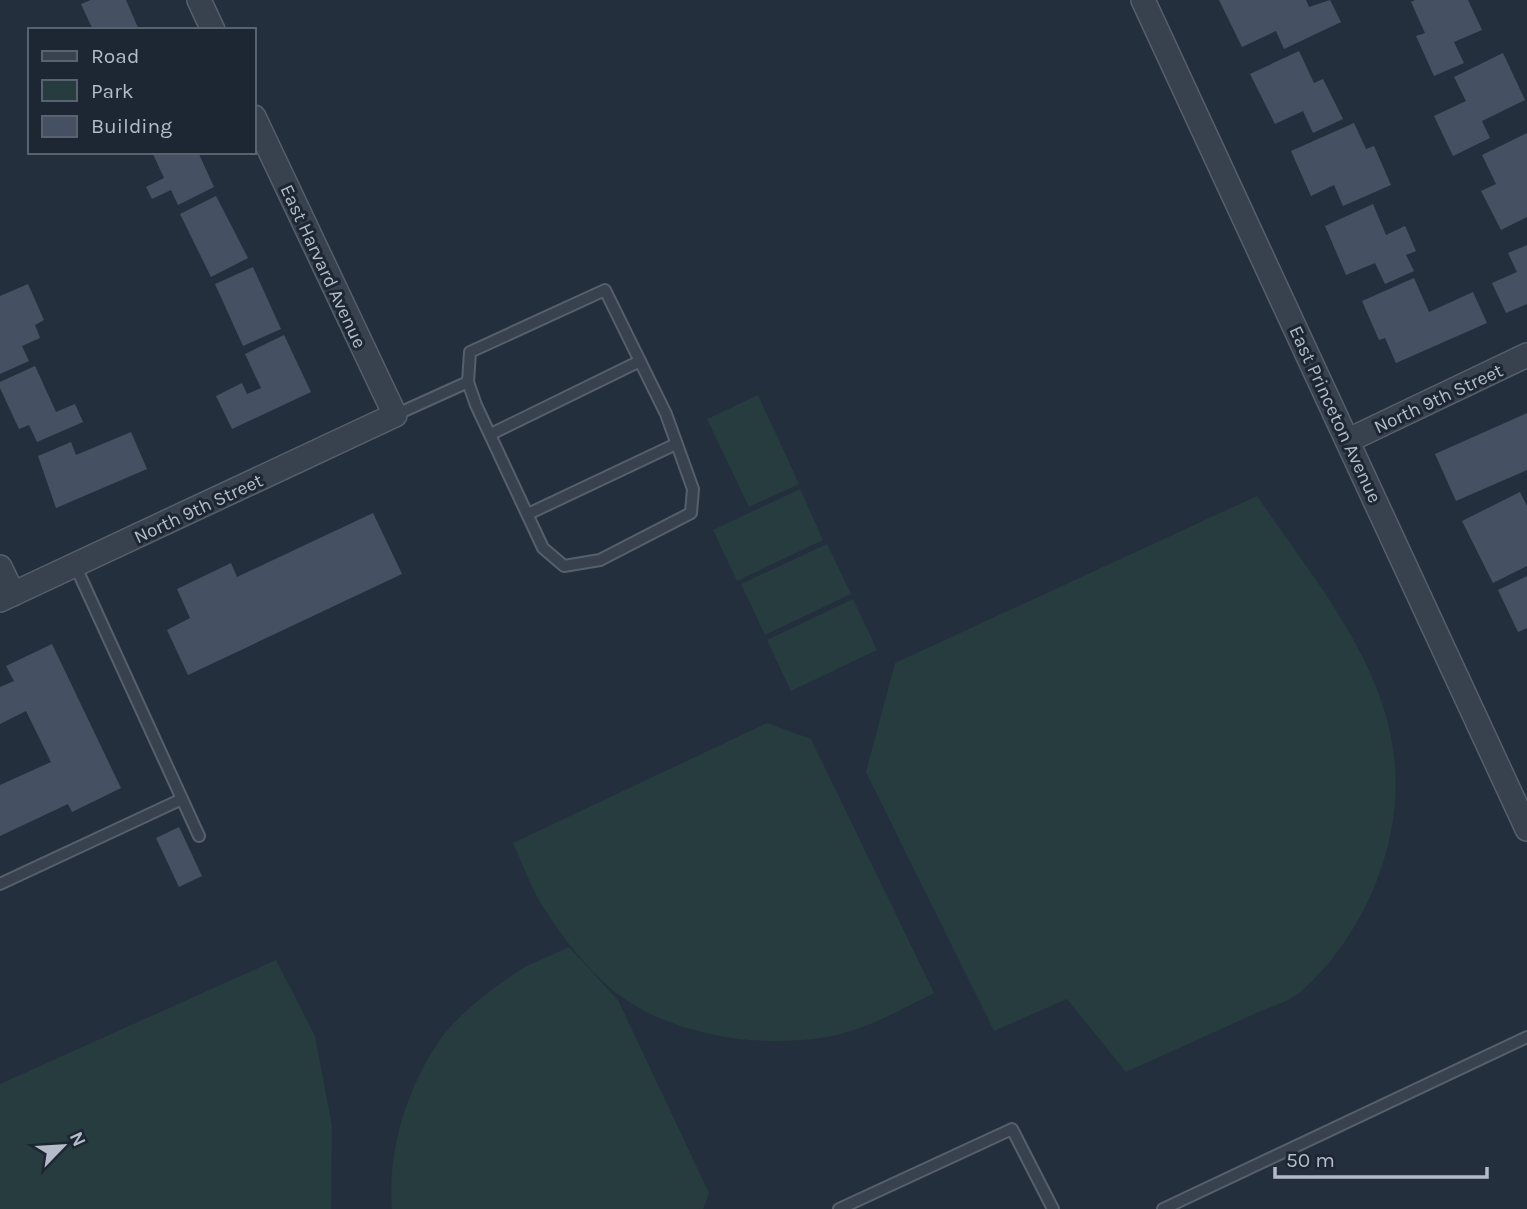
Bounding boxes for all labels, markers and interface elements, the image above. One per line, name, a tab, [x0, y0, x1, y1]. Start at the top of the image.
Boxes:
legend	[28, 28, 256, 154]
text: Road	[91, 44, 139, 68]
text: Park	[91, 79, 134, 103]
text: Building	[91, 114, 172, 138]
street label: East Harvard Avenue	[276, 181, 371, 352]
street label: East Princeton Avenue	[1284, 322, 1386, 506]
street label: North 9th Street	[1370, 359, 1506, 438]
street label: North 9th Street	[130, 469, 266, 548]
north arrow	[28, 1111, 98, 1181]
text: N	[65, 1128, 90, 1150]
scale bar	[1275, 1136, 1487, 1180]
text: 50 m	[1286, 1148, 1335, 1172]

